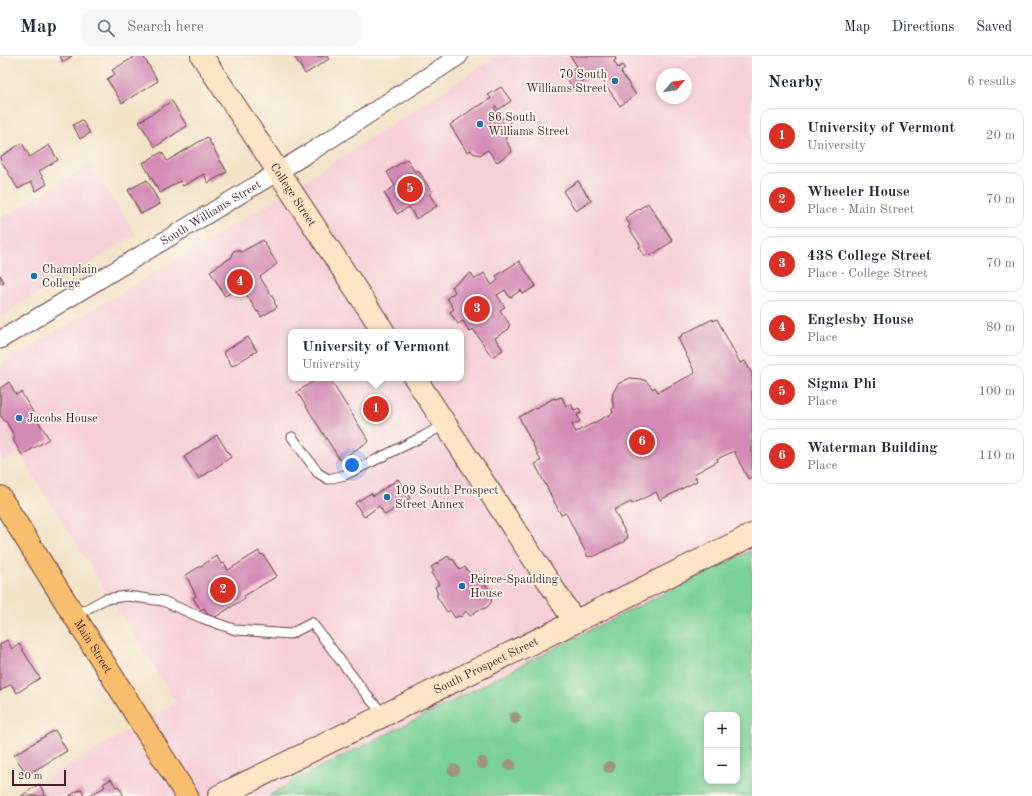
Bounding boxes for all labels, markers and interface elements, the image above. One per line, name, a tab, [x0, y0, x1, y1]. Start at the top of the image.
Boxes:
search box	[81, 10, 361, 46]
icon: search	[95, 17, 117, 39]
text: Map	[20, 18, 57, 37]
text: Search here	[127, 20, 204, 35]
text: Map	[844, 20, 870, 34]
text: Directions	[892, 20, 954, 34]
text: Saved	[976, 20, 1012, 34]
north arrow	[656, 68, 692, 104]
place label: 70 South Williams Street	[526, 69, 607, 95]
text: Nearby	[768, 74, 823, 91]
text: 6 results	[967, 75, 1016, 88]
marker: 70 South Williams Street	[610, 76, 620, 86]
place label: 86 South Williams Street	[488, 112, 569, 138]
marker: 86 South Williams Street	[475, 119, 485, 129]
text: University of Vermont	[807, 121, 955, 136]
text: 1	[778, 129, 786, 142]
text: 20 m	[986, 129, 1015, 142]
text: University	[807, 139, 866, 152]
street label: College Street	[267, 161, 318, 229]
pin: 5	[397, 174, 423, 204]
street label: South Williams Street	[159, 179, 263, 248]
text: Wheeler House	[807, 185, 910, 200]
text: 2	[778, 193, 786, 206]
text: 70 m	[986, 193, 1015, 206]
text: Place · Main Street	[807, 203, 914, 216]
text: 438 College Street	[807, 249, 932, 264]
text: 3	[778, 257, 786, 270]
text: 70 m	[986, 257, 1015, 270]
place label: Champlain College	[42, 264, 98, 290]
pin: 4	[227, 267, 253, 297]
text: Place · College Street	[807, 267, 928, 280]
marker: Champlain College	[29, 271, 39, 281]
pin: 3	[464, 294, 490, 324]
text: Englesby House	[807, 313, 914, 328]
text: 4	[778, 321, 786, 334]
text: 80 m	[986, 321, 1015, 334]
popup	[288, 329, 464, 381]
text: Place	[807, 331, 837, 344]
text: University of Vermont	[302, 340, 450, 355]
text: University	[302, 358, 361, 371]
text: Sigma Phi	[807, 377, 876, 392]
text: 5	[778, 385, 786, 398]
text: 100 m	[978, 385, 1015, 398]
pin: 1	[363, 394, 389, 424]
text: Place	[807, 395, 837, 408]
marker: Jacobs House	[14, 413, 24, 423]
place label: Jacobs House	[27, 413, 98, 425]
pin: 6	[629, 427, 655, 457]
text: Waterman Building	[807, 441, 938, 456]
text: 6	[778, 449, 786, 462]
text: 110 m	[978, 449, 1015, 462]
your location	[342, 455, 362, 475]
text: Place	[807, 459, 837, 472]
place label: 109 South Prospect Street Annex	[395, 485, 499, 511]
marker: 109 South Prospect Street Annex	[382, 492, 392, 502]
place label: Peirce-Spaulding House	[470, 574, 559, 600]
pin: 2	[210, 575, 236, 605]
marker: Peirce-Spaulding House	[457, 581, 467, 591]
street label: Main Street	[71, 618, 114, 676]
street label: South Prospect Street	[432, 636, 540, 697]
map controls	[704, 712, 740, 784]
button: +	[704, 712, 740, 748]
button: −	[704, 748, 740, 784]
scale bar	[12, 768, 66, 787]
text: 20 m	[18, 771, 43, 782]

